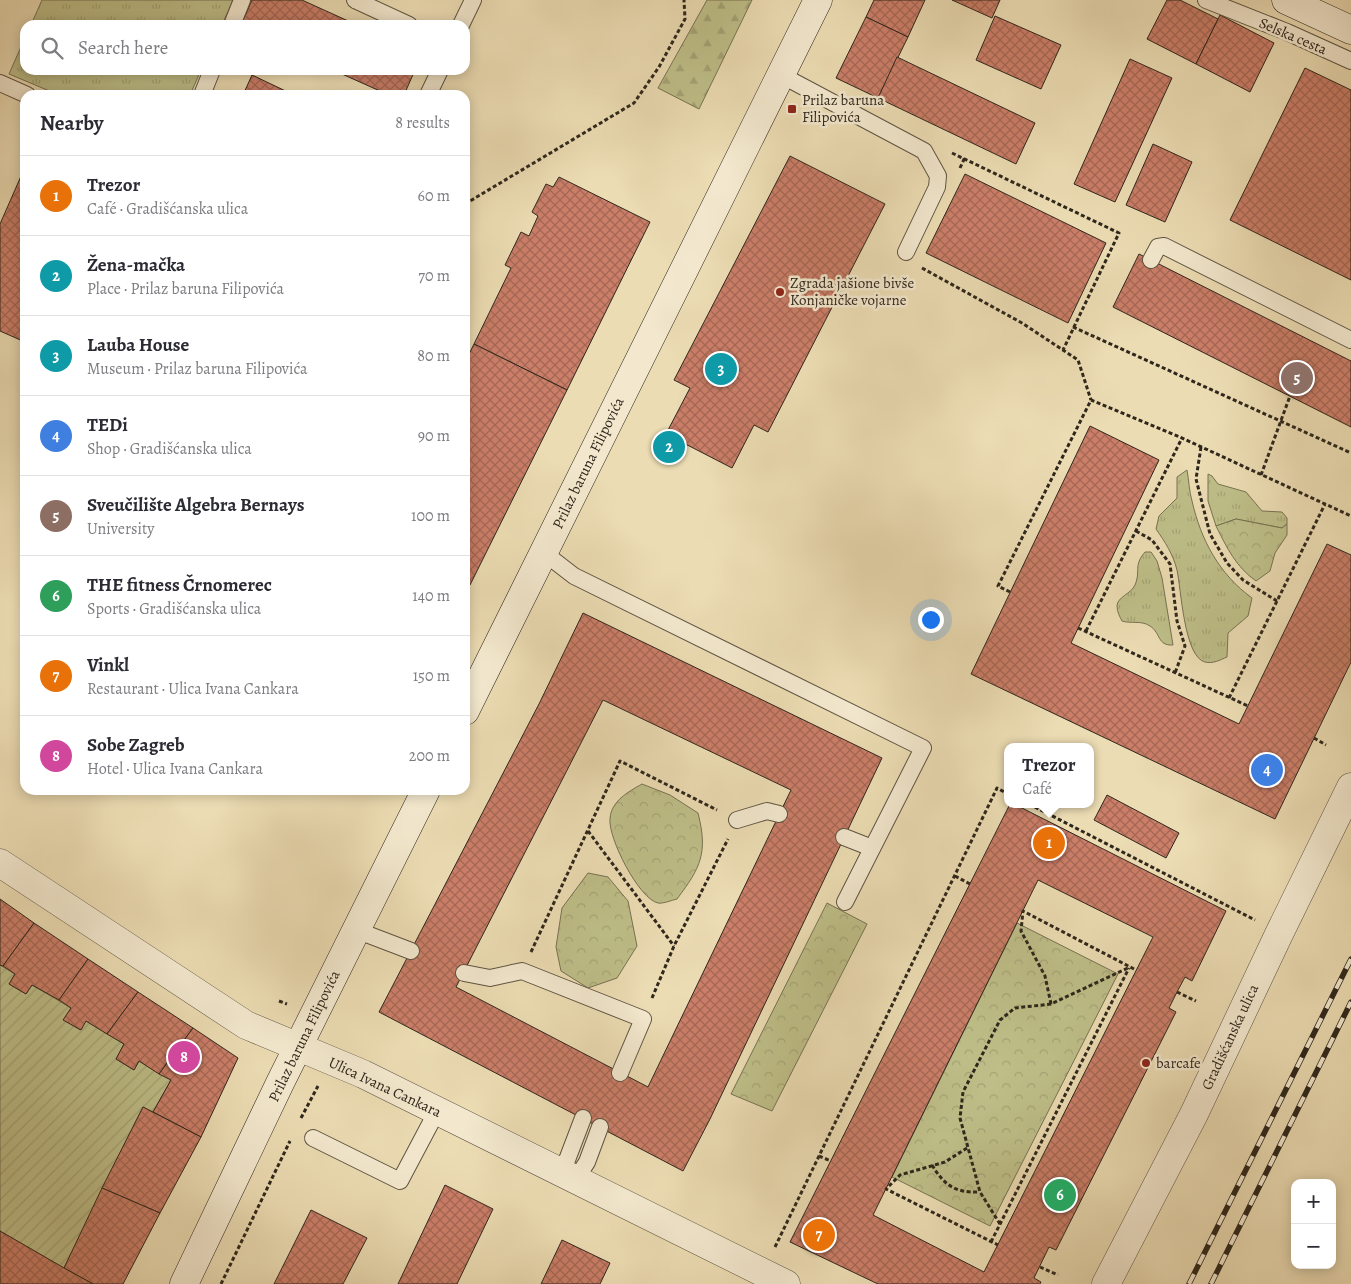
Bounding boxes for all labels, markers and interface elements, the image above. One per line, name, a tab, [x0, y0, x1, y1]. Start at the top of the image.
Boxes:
street label: Selska cesta	[1256, 13, 1330, 59]
search box	[20, 20, 470, 75]
icon: search	[38, 34, 66, 62]
text: Search here	[78, 35, 168, 61]
place label: Prilaz baruna Filipovića	[802, 90, 884, 127]
marker: Prilaz baruna Filipovića	[786, 103, 798, 115]
text: Nearby	[40, 109, 103, 137]
text: 8 results	[395, 112, 450, 134]
text: Trezor	[87, 172, 140, 198]
text: 1	[53, 185, 59, 207]
text: 60 m	[418, 185, 450, 207]
text: Café · Gradišćanska ulica	[87, 198, 248, 220]
text: Žena-mačka	[87, 252, 185, 278]
text: 2	[52, 265, 60, 287]
text: 70 m	[418, 265, 450, 287]
place label: Zgrada jašione bivše Konjaničke vojarne	[790, 273, 915, 310]
text: Place · Prilaz baruna Filipovića	[87, 278, 284, 300]
marker: Zgrada jašione bivše Konjaničke vojarne	[774, 286, 786, 298]
text: Lauba House	[87, 332, 189, 358]
text: 3	[53, 345, 59, 367]
text: 80 m	[417, 345, 450, 367]
pin: 3	[705, 350, 737, 388]
text: Museum · Prilaz baruna Filipovića	[87, 358, 308, 380]
pin: 5	[1281, 359, 1313, 397]
street label: Prilaz baruna Filipovića	[547, 394, 629, 532]
text: TEDi	[87, 412, 128, 438]
text: 4	[52, 425, 60, 447]
text: 90 m	[418, 425, 450, 447]
pin: 2	[653, 428, 685, 466]
text: Shop · Gradišćanska ulica	[87, 438, 252, 460]
text: Sveučilište Algebra Bernays	[87, 492, 304, 518]
text: 5	[53, 505, 59, 527]
text: 100 m	[411, 505, 450, 527]
text: University	[87, 518, 154, 540]
text: THE fitness Črnomerec	[87, 572, 272, 598]
text: 6	[52, 585, 60, 607]
text: 140 m	[412, 585, 450, 607]
text: Sports · Gradišćanska ulica	[87, 598, 261, 620]
your location	[918, 607, 944, 633]
text: Vinkl	[87, 652, 129, 678]
text: 7	[53, 665, 59, 687]
text: 150 m	[413, 665, 450, 687]
text: Restaurant · Ulica Ivana Cankara	[87, 678, 299, 700]
text: Sobe Zagreb	[87, 732, 185, 758]
popup	[1004, 743, 1094, 808]
text: 8	[52, 745, 60, 767]
text: 200 m	[409, 745, 450, 767]
pin: 4	[1251, 751, 1283, 789]
text: Trezor	[1022, 752, 1076, 778]
text: Hotel · Ulica Ivana Cankara	[87, 758, 263, 780]
text: Café	[1022, 778, 1052, 800]
pin: 1	[1033, 824, 1065, 862]
street label: Prilaz baruna Filipovića	[263, 967, 345, 1105]
street label: Gradišćanska ulica	[1197, 981, 1263, 1093]
pin: 8	[168, 1038, 200, 1076]
street label: Ulica Ivana Cankara	[325, 1052, 445, 1122]
place label: barcafe	[1156, 1053, 1201, 1073]
marker: barcafe	[1140, 1057, 1152, 1069]
pin: 6	[1044, 1176, 1076, 1214]
map controls	[1291, 1179, 1336, 1269]
button: +	[1291, 1179, 1336, 1224]
pin: 7	[803, 1216, 835, 1254]
button: −	[1291, 1224, 1336, 1269]

